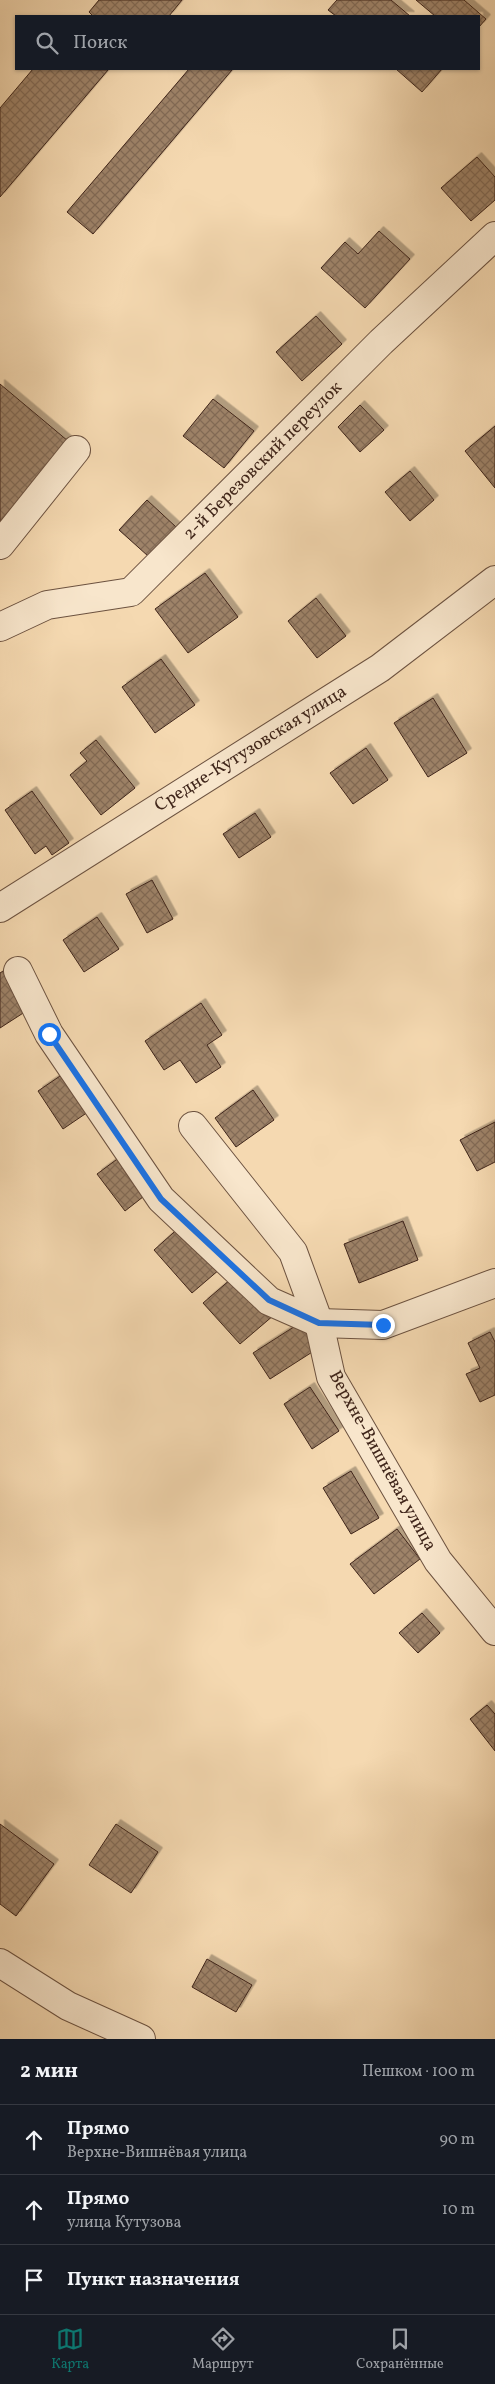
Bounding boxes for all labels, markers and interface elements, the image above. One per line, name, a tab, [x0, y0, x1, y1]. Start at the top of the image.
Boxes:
search box	[15, 15, 480, 70]
icon: search	[33, 29, 61, 57]
text: Поиск	[73, 30, 127, 56]
street label: 2-й Березовский переулок	[178, 376, 348, 546]
street label: Средне-Кутузовская улица	[150, 679, 352, 819]
route start	[38, 1023, 61, 1046]
route end	[372, 1314, 395, 1337]
street label: Верхне-Вишнёвая улица	[322, 1366, 442, 1556]
text: 2 мин	[20, 2057, 78, 2086]
text: Пешком · 100 m	[362, 2061, 475, 2083]
text: Прямо	[67, 2116, 129, 2142]
icon: ahead	[20, 2126, 48, 2154]
text: 90 m	[439, 2129, 475, 2151]
text: Верхне-Вишнёвая улица	[67, 2142, 247, 2164]
text: Прямо	[67, 2186, 129, 2212]
icon: ahead	[20, 2196, 48, 2224]
text: 10 m	[442, 2199, 475, 2221]
text: улица Кутузова	[67, 2212, 181, 2234]
icon: arrive	[20, 2266, 48, 2294]
text: Пункт назначения	[67, 2267, 240, 2293]
tab: Карта	[51, 2325, 89, 2374]
tab: Маршрут	[192, 2325, 254, 2374]
tab: Сохранённые	[356, 2325, 444, 2374]

